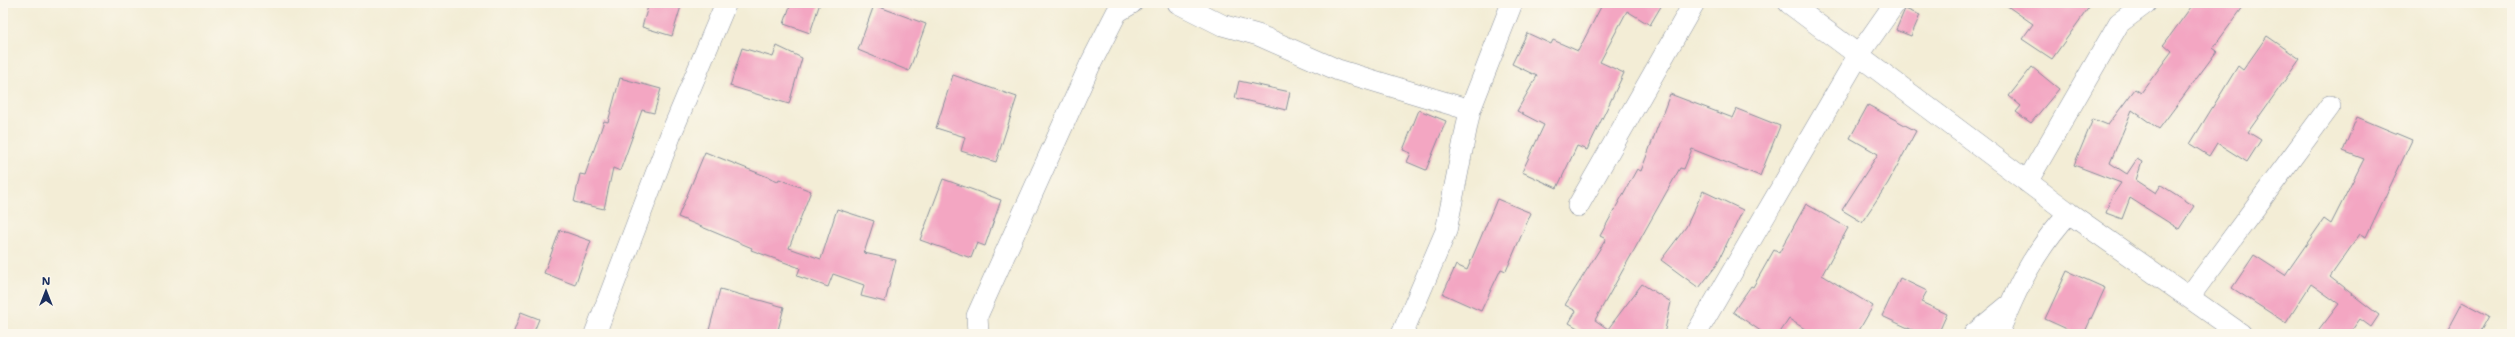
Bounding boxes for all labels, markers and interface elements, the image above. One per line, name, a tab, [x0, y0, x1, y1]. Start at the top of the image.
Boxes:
north arrow	[26, 271, 66, 311]
text: N	[42, 274, 51, 289]

